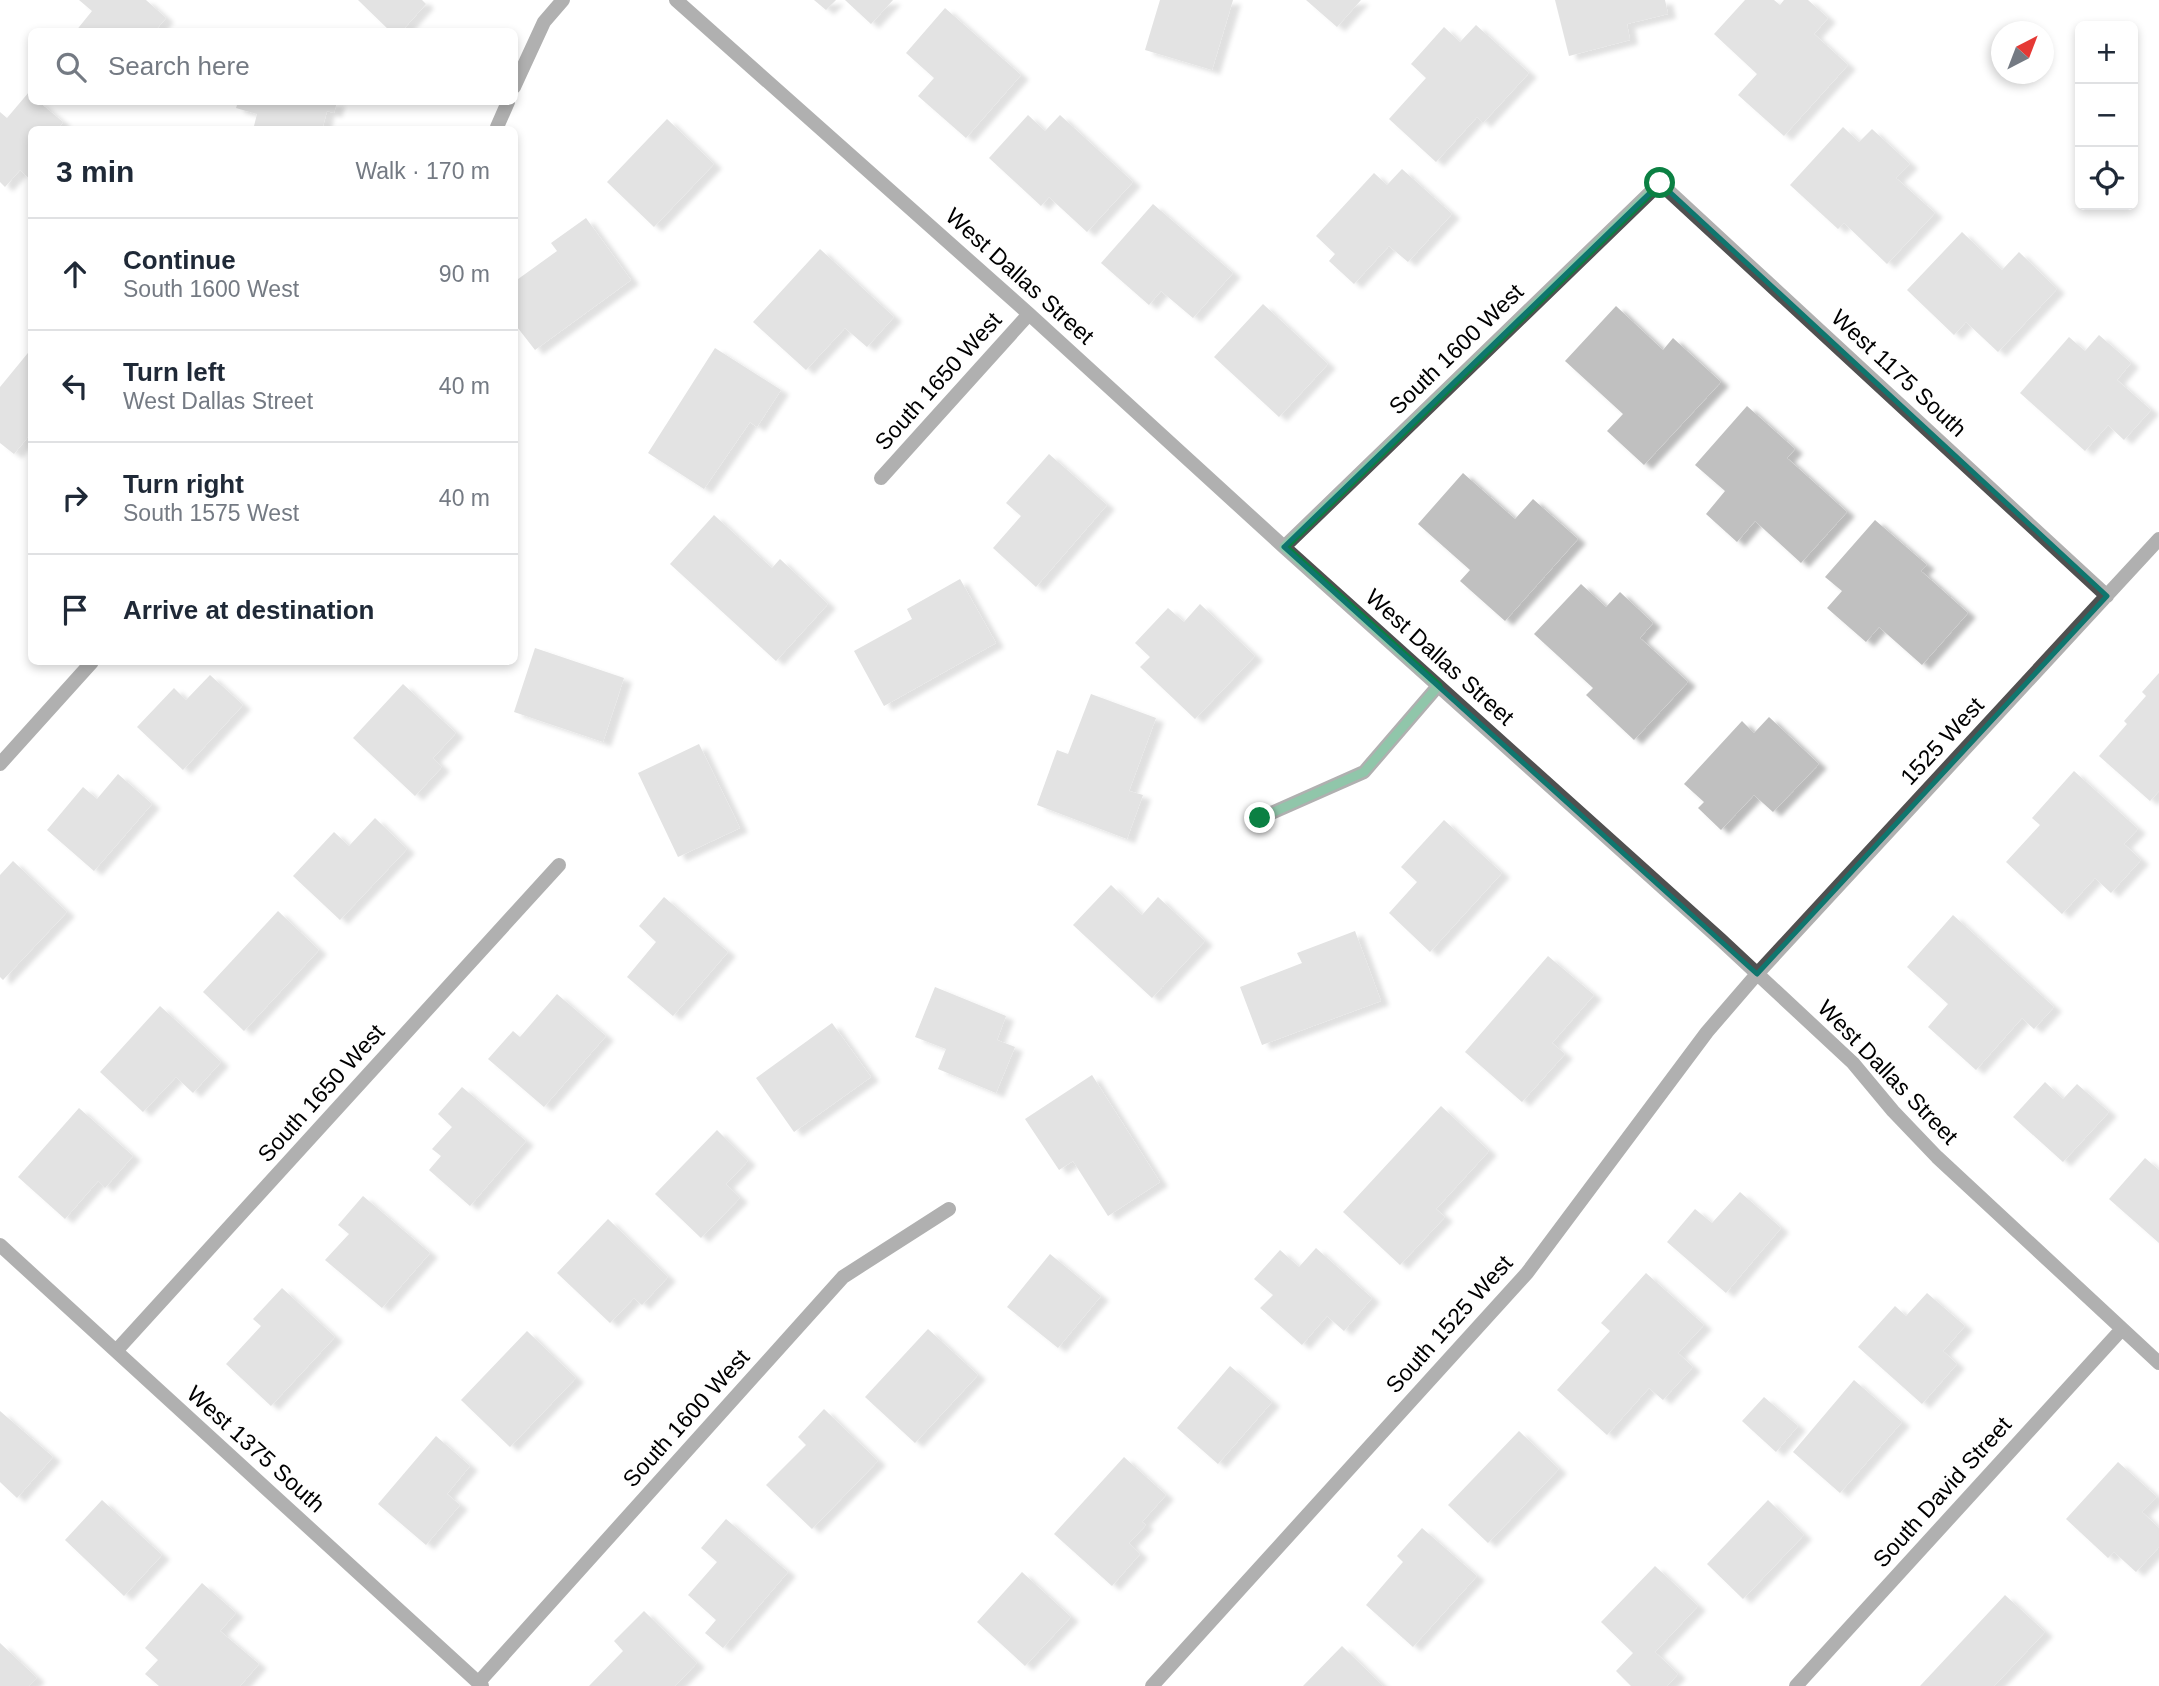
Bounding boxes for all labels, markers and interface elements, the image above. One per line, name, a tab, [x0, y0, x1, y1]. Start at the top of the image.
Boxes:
north arrow	[1991, 21, 2054, 84]
map controls	[2075, 21, 2138, 210]
button: +	[2075, 21, 2138, 84]
search box	[28, 28, 518, 105]
icon: search	[52, 48, 90, 86]
text: Search here	[108, 51, 250, 81]
button: −	[2075, 84, 2138, 147]
button: locate	[2075, 147, 2138, 210]
text: 3 min	[56, 155, 134, 188]
text: Walk · 170 m	[355, 158, 490, 184]
route start	[1644, 167, 1675, 198]
street label: West Dallas Street	[941, 203, 1100, 350]
text: Continue	[123, 245, 236, 275]
icon: ahead	[56, 255, 94, 293]
text: 90 m	[439, 261, 490, 287]
text: South 1600 West	[123, 276, 299, 302]
street label: South 1600 West	[1384, 278, 1529, 419]
street label: West 1175 South	[1826, 304, 1972, 442]
street label: South 1650 West	[869, 306, 1007, 455]
text: Turn left	[123, 357, 225, 387]
icon: left	[56, 367, 94, 405]
text: 40 m	[439, 373, 490, 399]
text: West Dallas Street	[123, 388, 313, 414]
text: Turn right	[123, 469, 244, 499]
icon: right	[56, 479, 94, 517]
text: 40 m	[439, 485, 490, 511]
text: South 1575 West	[123, 500, 299, 526]
street label: West Dallas Street	[1361, 584, 1520, 731]
icon: arrive	[56, 591, 94, 629]
text: Arrive at destination	[123, 595, 374, 625]
street label: 1525 West	[1895, 692, 1989, 790]
route end	[1244, 802, 1275, 833]
street label: West Dallas Street	[1813, 995, 1964, 1150]
street label: South 1650 West	[252, 1018, 390, 1167]
street label: South 1525 West	[1380, 1249, 1518, 1398]
street label: South 1600 West	[617, 1343, 755, 1492]
street label: West 1375 South	[182, 1380, 330, 1518]
street label: South David Street	[1868, 1411, 2017, 1572]

